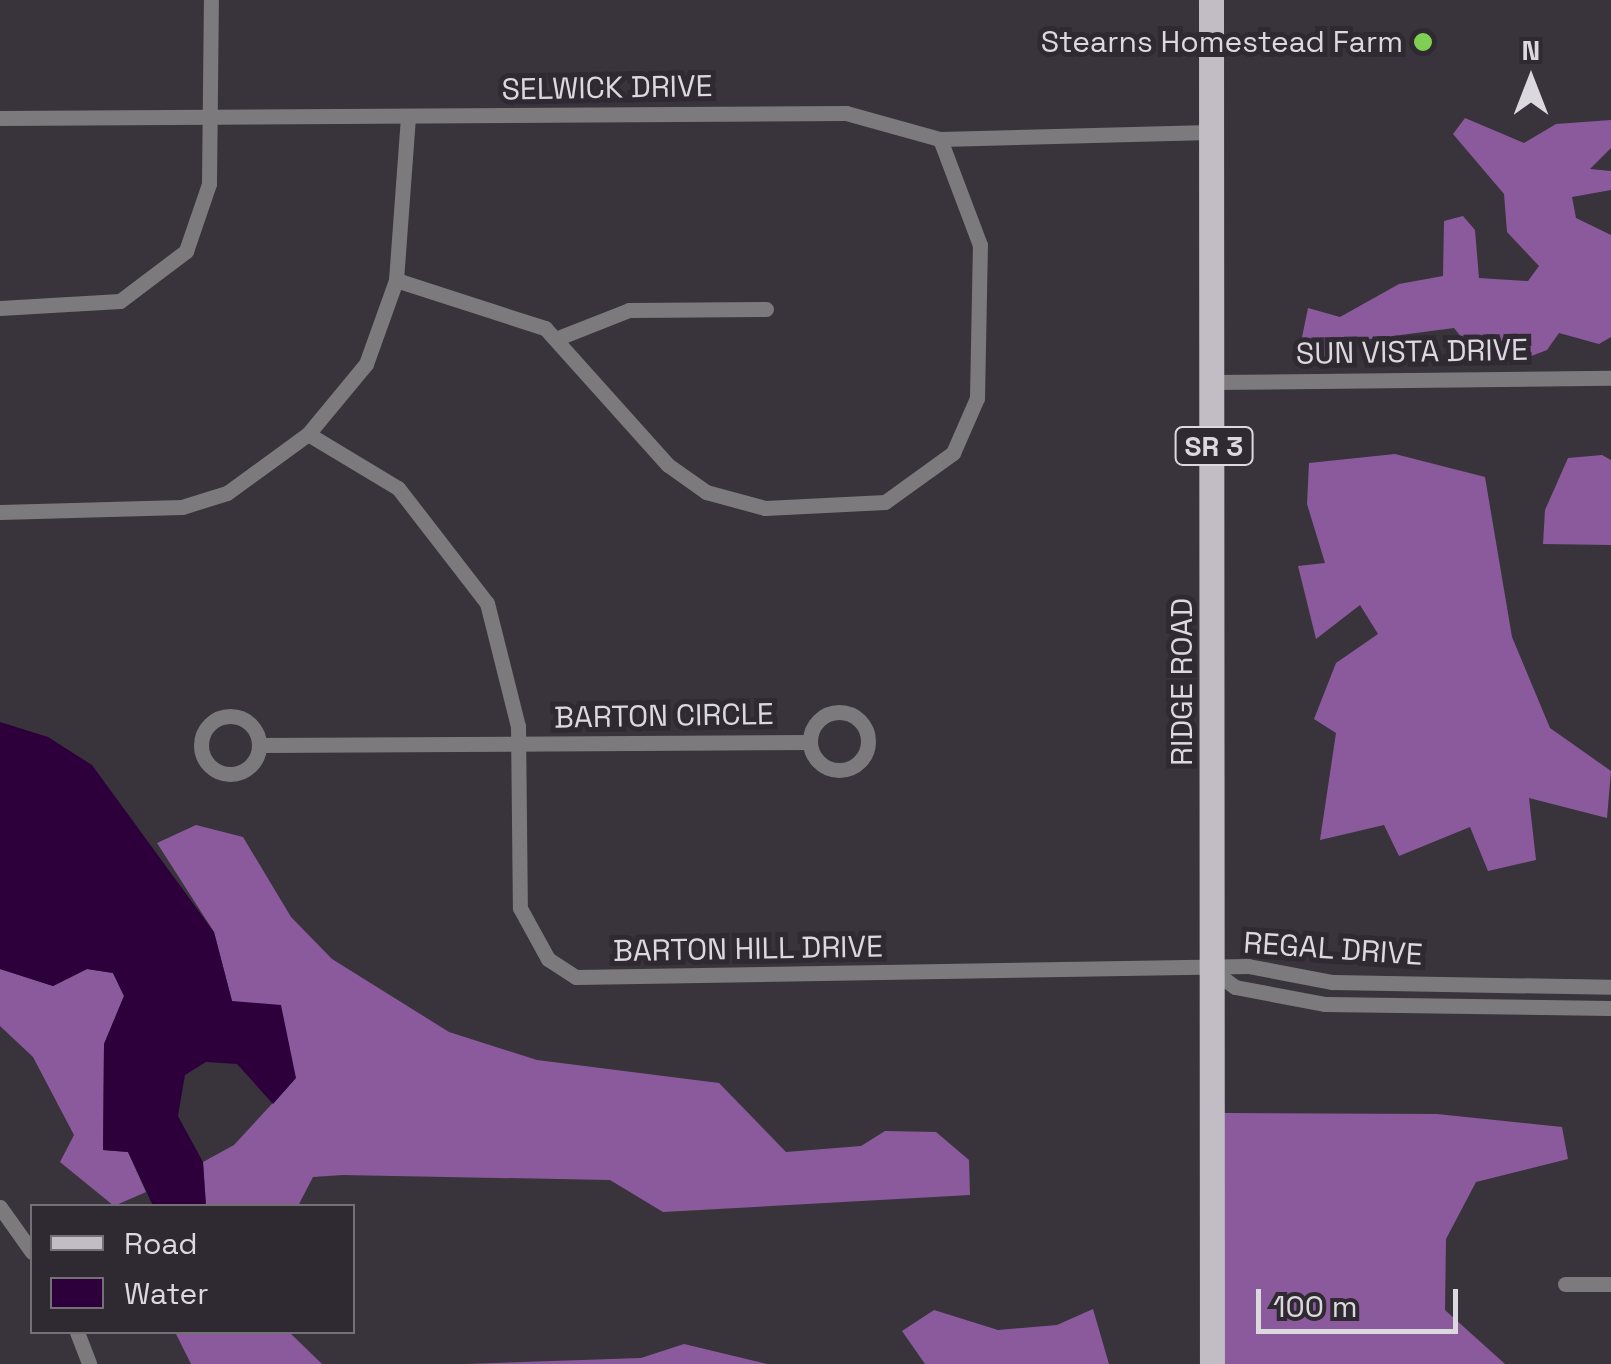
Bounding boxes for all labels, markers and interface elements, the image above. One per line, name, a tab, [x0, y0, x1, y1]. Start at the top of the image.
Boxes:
place label: Stearns Homestead Farm	[1041, 24, 1403, 60]
north arrow	[1481, 30, 1581, 130]
marker: Stearns Homestead Farm	[1412, 31, 1434, 53]
text: N	[1522, 32, 1540, 68]
street label: SELWICK DRIVE	[501, 68, 713, 108]
street label: SUN VISTA DRIVE	[1295, 332, 1529, 372]
road number: SR 3	[1174, 423, 1254, 469]
street label: RIDGE ROAD	[1164, 598, 1200, 766]
street label: BARTON CIRCLE	[554, 696, 774, 736]
street label: REGAL DRIVE	[1242, 925, 1424, 973]
street label: BARTON HILL DRIVE	[612, 929, 884, 969]
legend	[30, 1204, 355, 1334]
text: Road	[124, 1224, 198, 1263]
scale bar	[1261, 1269, 1464, 1331]
text: Water	[124, 1274, 209, 1313]
text: 100 m	[1273, 1287, 1358, 1326]

